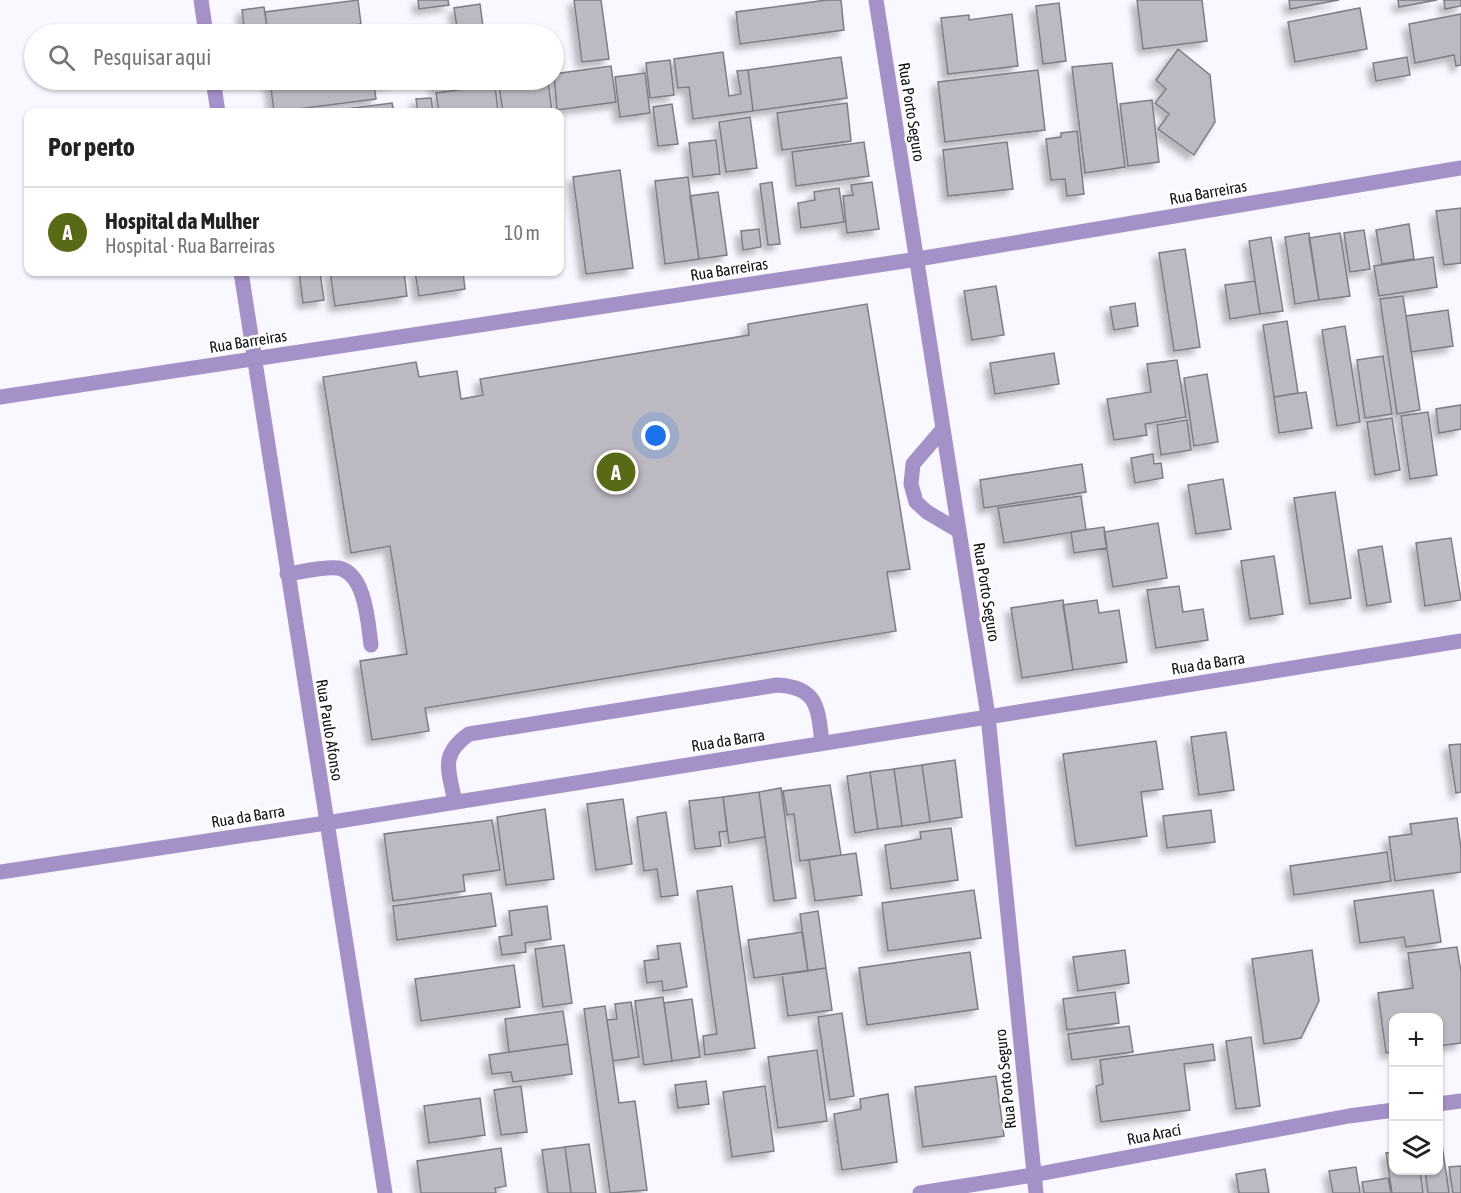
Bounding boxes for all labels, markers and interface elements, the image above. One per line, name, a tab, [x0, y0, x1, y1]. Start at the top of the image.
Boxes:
search box	[24, 24, 564, 90]
icon: search	[45, 41, 78, 74]
text: Pesquisar aqui	[93, 44, 211, 70]
street label: Rua Porto Seguro	[894, 61, 929, 163]
text: Por perto	[48, 132, 135, 162]
street label: Rua Barreiras	[1168, 176, 1248, 208]
text: Hospital da Mulher	[105, 208, 259, 234]
text: A	[63, 221, 72, 244]
text: 10 m	[504, 221, 540, 244]
text: Hospital · Rua Barreiras	[105, 234, 275, 257]
street label: Rua Barreiras	[689, 254, 769, 284]
street label: Rua Barreiras	[208, 326, 288, 356]
your location	[641, 421, 670, 450]
pin: A	[596, 450, 636, 494]
street label: Rua Porto Seguro	[969, 541, 1004, 643]
street label: Rua da Barra	[1170, 648, 1246, 678]
street label: Rua Paulo Afonso	[313, 678, 347, 782]
street label: Rua da Barra	[690, 725, 766, 755]
street label: Rua da Barra	[210, 801, 286, 831]
map controls	[1389, 1013, 1443, 1175]
button: +	[1389, 1013, 1443, 1067]
street label: Rua Porto Seguro	[991, 1028, 1020, 1130]
button: −	[1389, 1067, 1443, 1121]
street label: Rua Arací	[1125, 1120, 1183, 1148]
button: layers	[1389, 1121, 1443, 1175]

